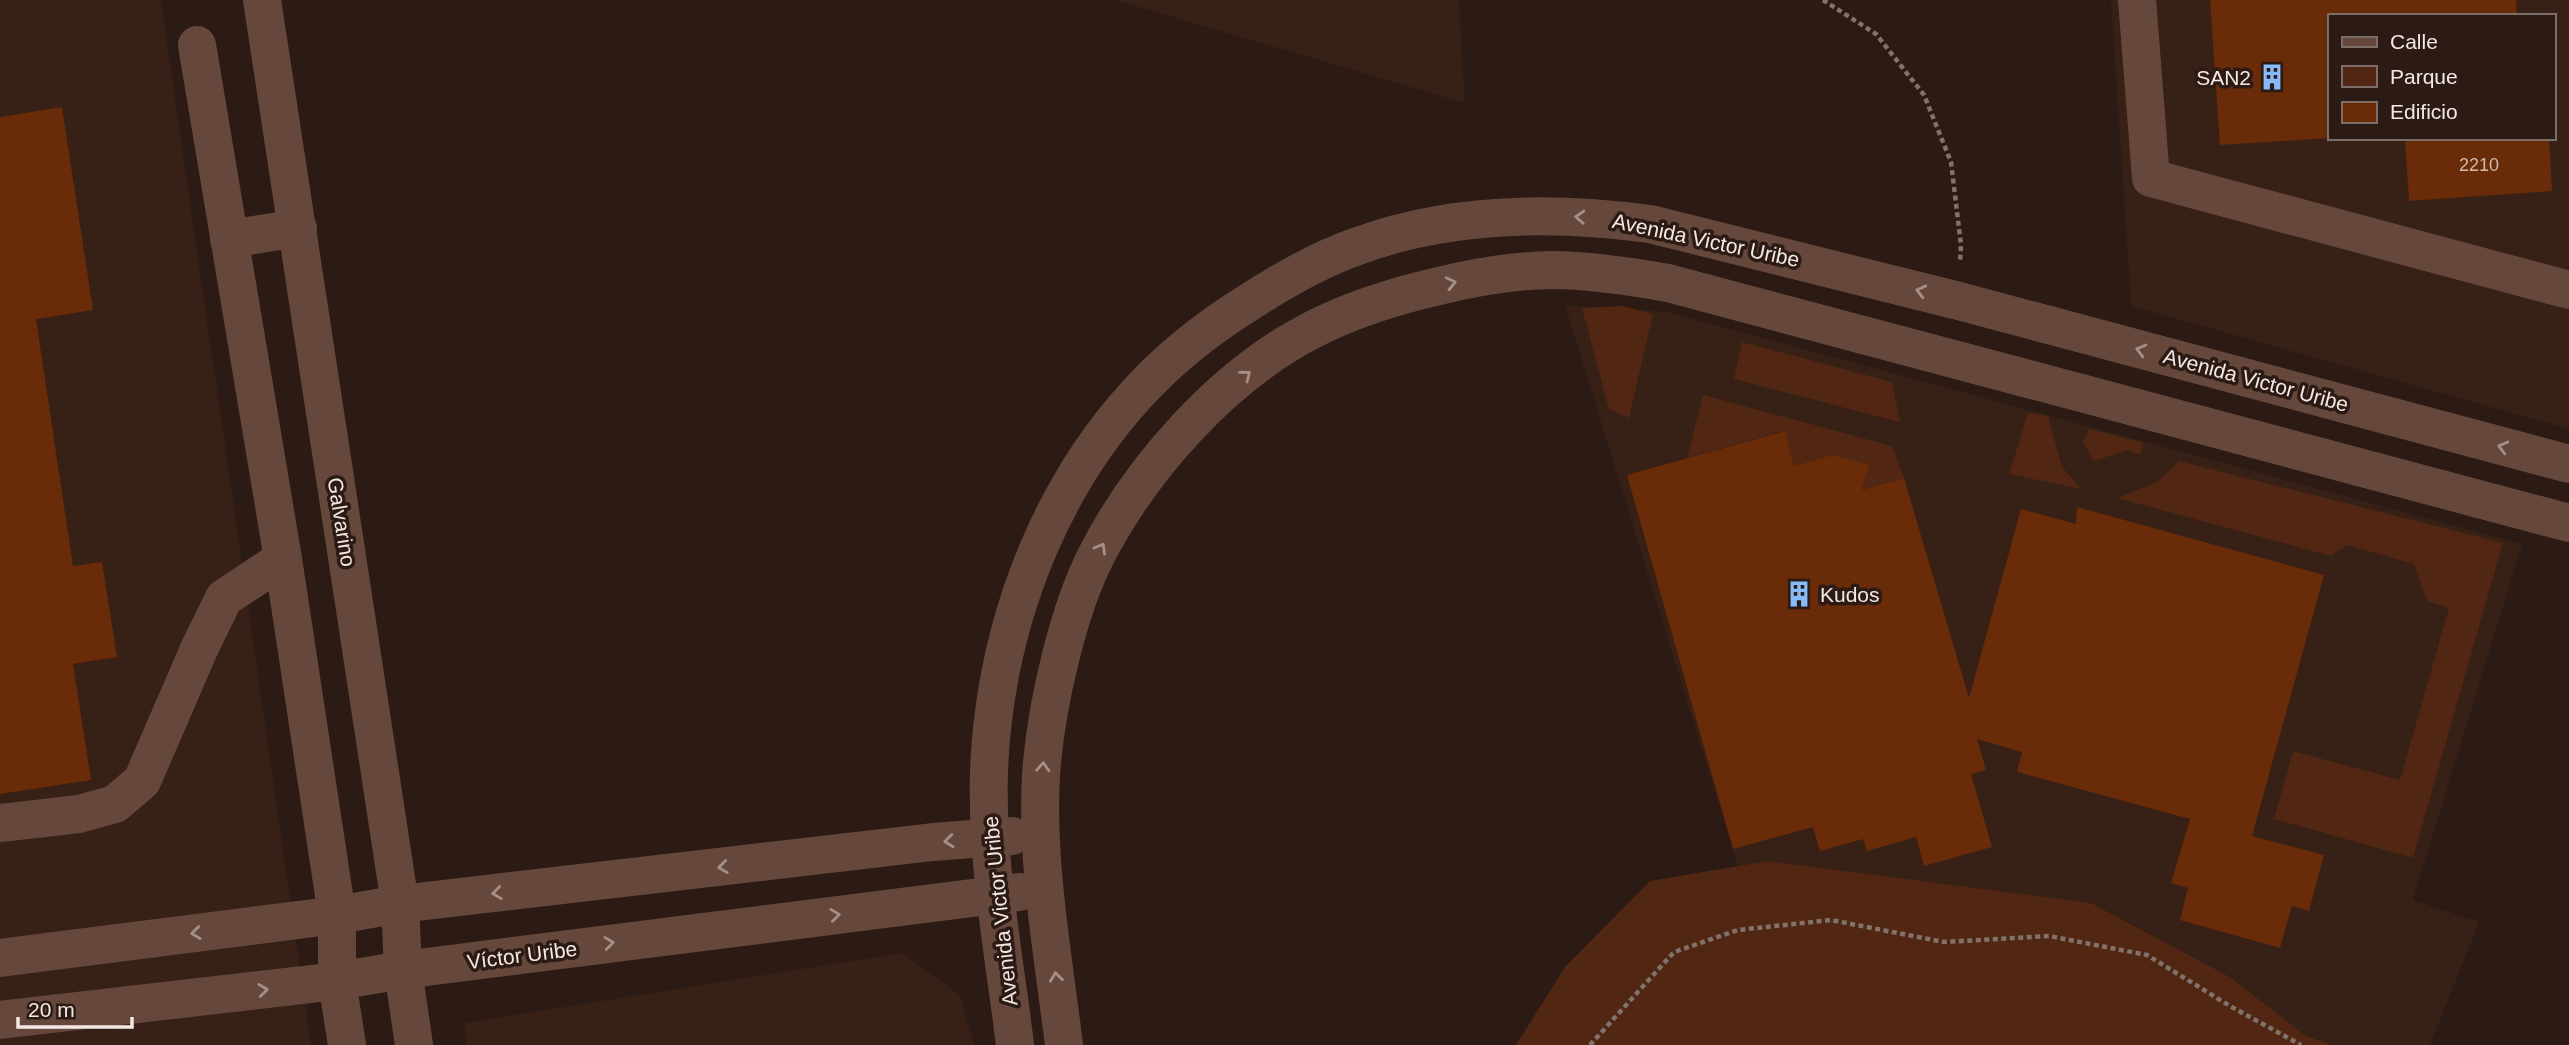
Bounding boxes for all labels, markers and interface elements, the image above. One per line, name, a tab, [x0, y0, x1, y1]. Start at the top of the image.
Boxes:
legend	[2328, 14, 2555, 140]
text: Calle	[2390, 30, 2438, 53]
building icon: SAN2	[2257, 62, 2287, 92]
text: Parque	[2390, 65, 2458, 88]
place label: SAN2	[2196, 66, 2251, 89]
text: Edificio	[2390, 100, 2458, 123]
house number: 2210	[2459, 155, 2499, 175]
one-way arrow	[1574, 209, 1585, 224]
street label: Avenida Victor Uribe	[1610, 209, 1802, 271]
one-way arrow	[1445, 277, 1457, 291]
one-way arrow	[1916, 285, 1928, 299]
one-way arrow	[2135, 344, 2147, 358]
street label: Avenida Victor Uribe	[2161, 344, 2351, 416]
one-way arrow	[1238, 370, 1250, 383]
one-way arrow	[2497, 440, 2509, 455]
street label: Galvarino	[324, 476, 360, 568]
one-way arrow	[1093, 543, 1106, 556]
building icon: Kudos	[1784, 579, 1814, 609]
place label: Kudos	[1820, 583, 1880, 606]
one-way arrow	[1035, 761, 1050, 772]
street label: Avenida Victor Uribe	[979, 815, 1021, 1007]
one-way arrow	[944, 833, 955, 848]
one-way arrow	[718, 859, 729, 874]
one-way arrow	[492, 885, 503, 900]
one-way arrow	[829, 907, 841, 922]
one-way arrow	[190, 925, 202, 940]
one-way arrow	[604, 936, 615, 951]
street label: Víctor Uribe	[466, 937, 578, 973]
one-way arrow	[1048, 971, 1063, 983]
one-way arrow	[257, 982, 268, 997]
scale bar	[18, 986, 131, 1030]
text: 20 m	[28, 998, 75, 1021]

